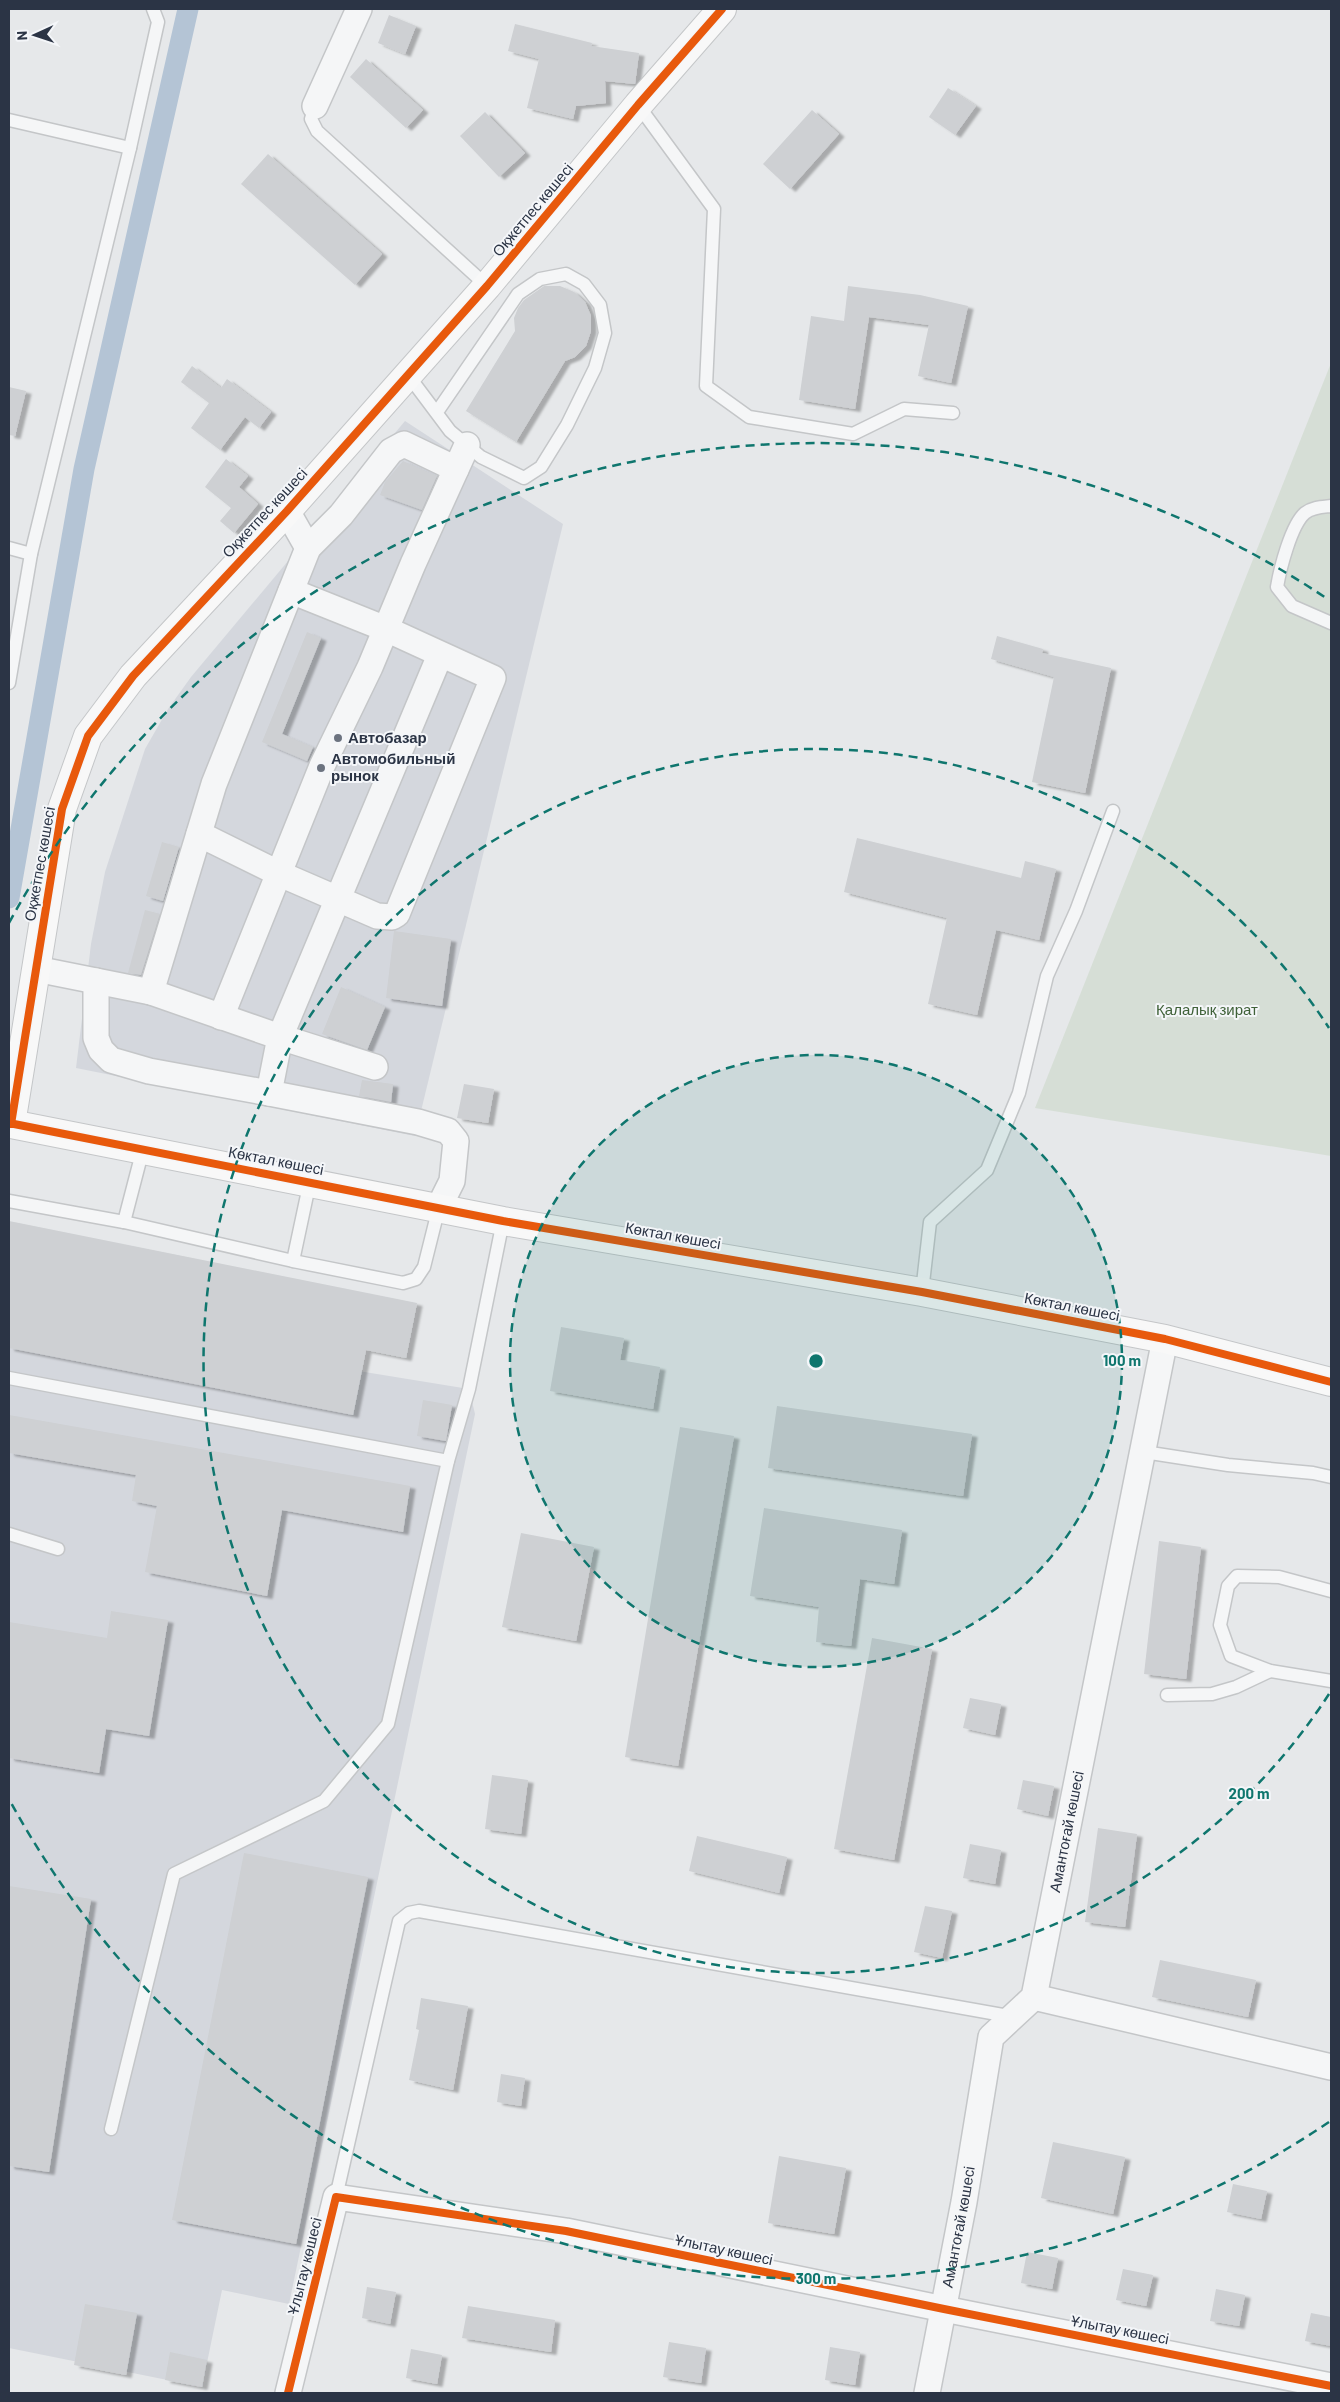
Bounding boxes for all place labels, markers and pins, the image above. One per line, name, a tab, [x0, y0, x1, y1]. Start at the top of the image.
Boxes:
place label: Автобазар	[348, 728, 427, 746]
marker: Автобазар	[332, 732, 344, 744]
place label: Автомобильный рынок	[331, 749, 455, 784]
marker: Автомобильный рынок	[315, 762, 327, 774]
centre of rings	[807, 1352, 825, 1370]

